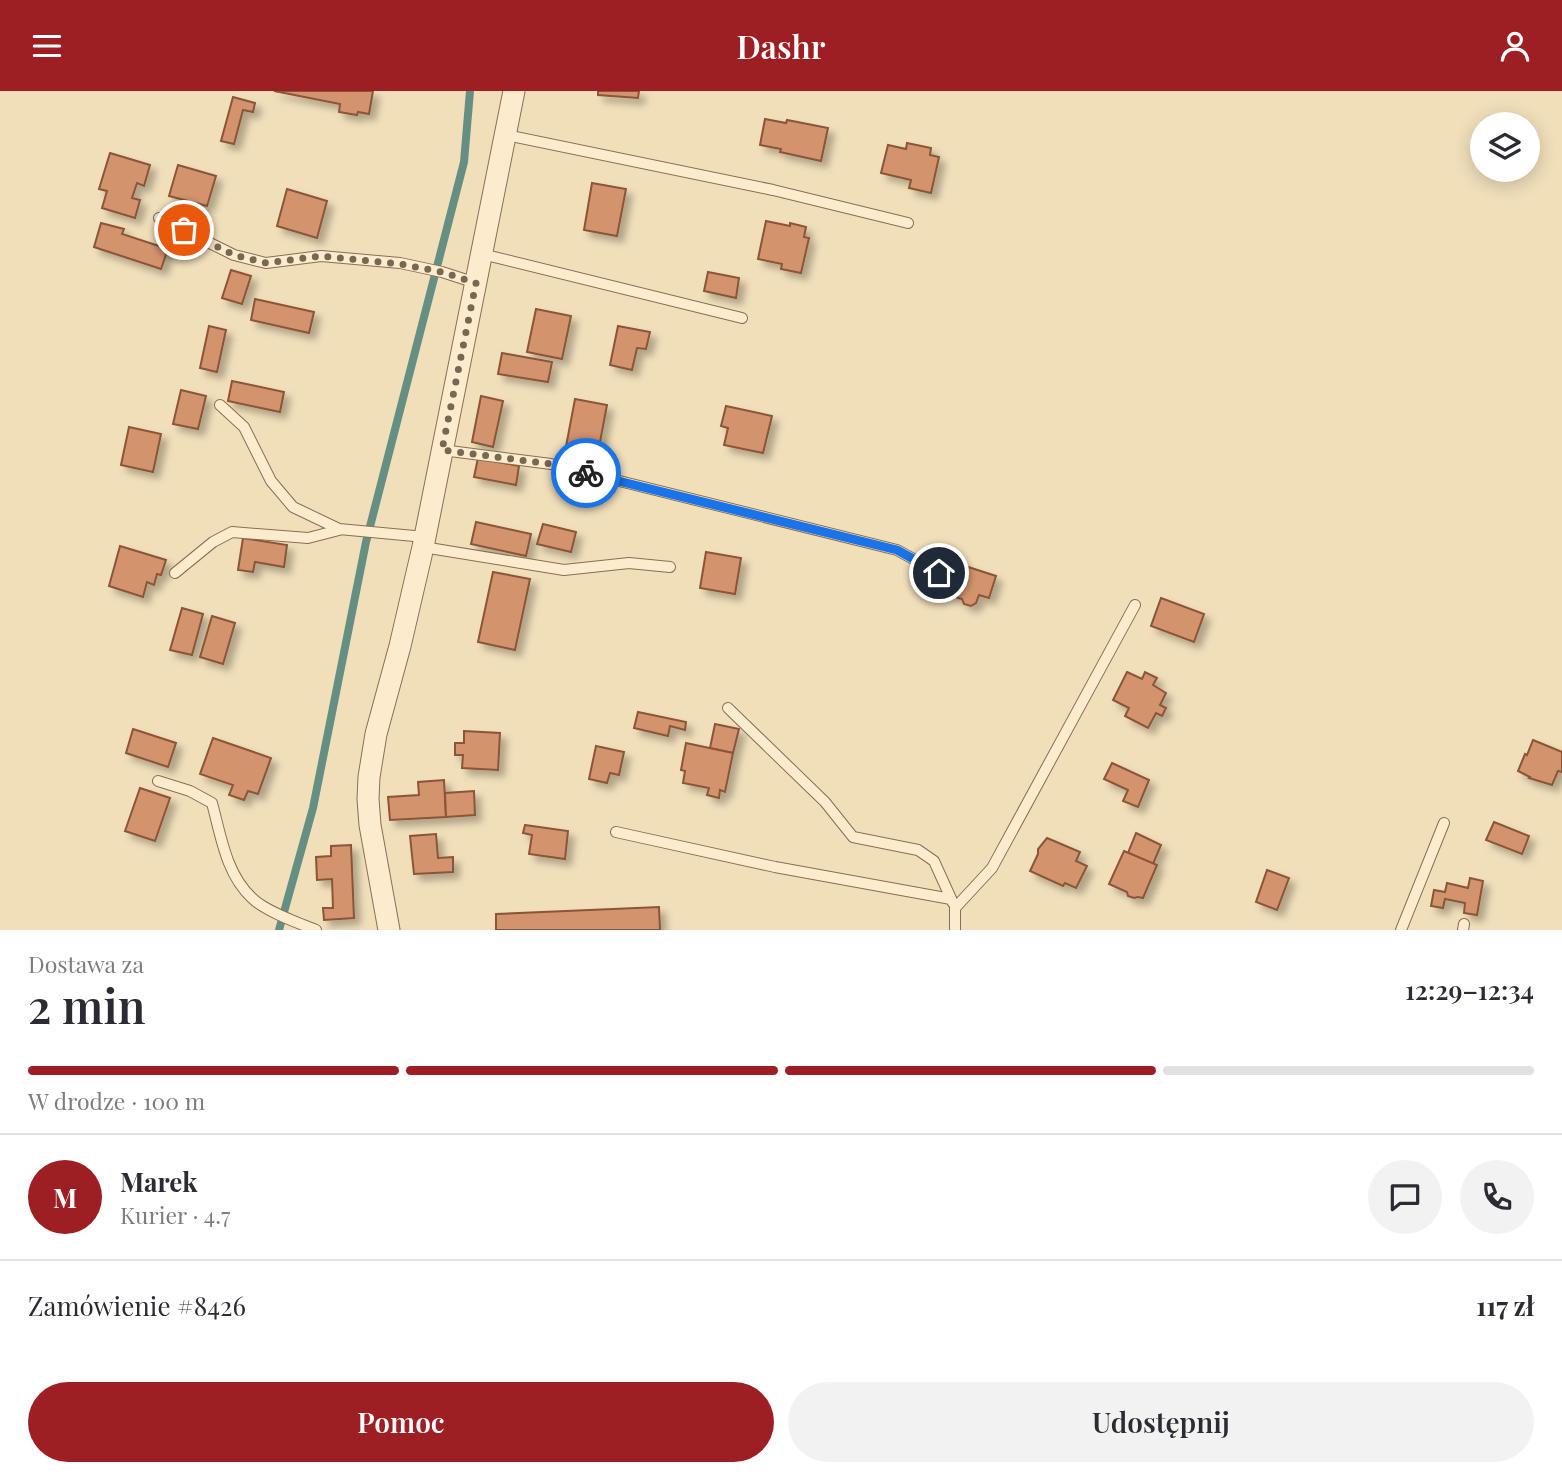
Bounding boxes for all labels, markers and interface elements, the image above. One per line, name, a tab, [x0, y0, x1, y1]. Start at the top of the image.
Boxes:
text: Dashr	[737, 24, 826, 67]
icon: menu	[28, 27, 66, 65]
icon: person	[1496, 27, 1534, 65]
map controls	[1470, 112, 1540, 182]
button: layers	[1470, 112, 1540, 182]
pin	[154, 200, 214, 260]
icon: bag	[165, 211, 203, 249]
courier	[551, 438, 621, 508]
icon: bike	[567, 454, 605, 492]
pin	[909, 543, 969, 603]
icon: home	[920, 554, 958, 592]
text: Dostawa za	[28, 948, 144, 979]
text: 12:29–12:34	[1405, 972, 1534, 1007]
text: 2 min	[28, 974, 146, 1036]
text: W drodze · 100 m	[28, 1085, 205, 1116]
button: chat	[1368, 1160, 1442, 1234]
button: phone	[1460, 1160, 1534, 1234]
text: Marek	[120, 1164, 198, 1199]
text: M	[53, 1180, 77, 1215]
text: Kurier · 4.7	[120, 1199, 230, 1230]
text: Zamówienie #8426	[28, 1288, 246, 1323]
text: 117 zł	[1476, 1288, 1534, 1323]
button: Pomoc	[28, 1382, 774, 1462]
button: Udostępnij	[788, 1382, 1534, 1462]

